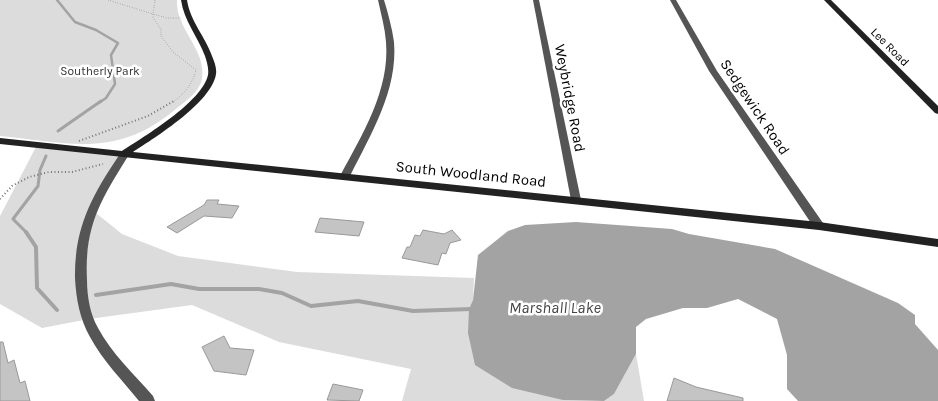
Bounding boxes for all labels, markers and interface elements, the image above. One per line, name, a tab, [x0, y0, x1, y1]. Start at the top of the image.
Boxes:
street label: Lee Road	[868, 25, 912, 69]
street label: Weybridge Road	[551, 43, 589, 153]
street label: Sedgewick Road	[716, 56, 794, 158]
park label: Southerly Park	[60, 64, 140, 78]
street label: South Woodland Road	[395, 157, 547, 191]
water label: Marshall Lake	[509, 298, 602, 317]

